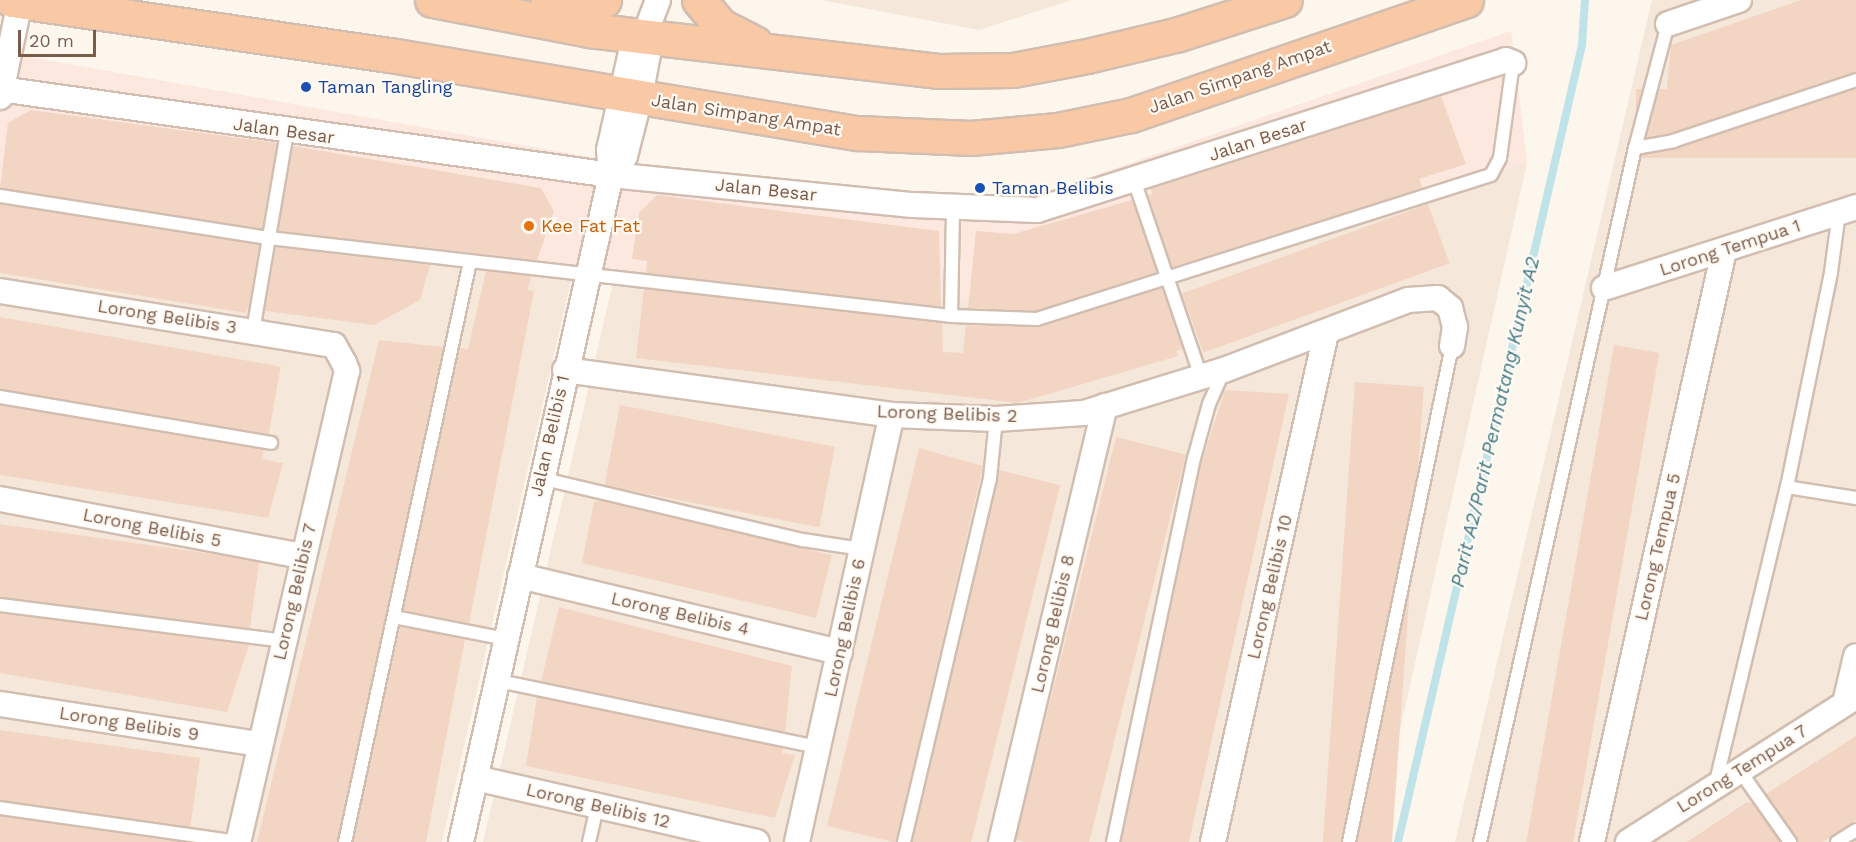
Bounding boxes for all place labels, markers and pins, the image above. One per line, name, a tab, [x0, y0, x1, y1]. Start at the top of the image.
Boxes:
place label: Taman Tangling	[318, 76, 453, 98]
marker: Taman Tangling	[299, 80, 313, 94]
place label: Taman Belibis	[992, 177, 1114, 199]
marker: Taman Belibis	[973, 181, 987, 195]
place label: Kee Fat Fat	[541, 215, 640, 237]
marker: Kee Fat Fat	[522, 219, 536, 233]

